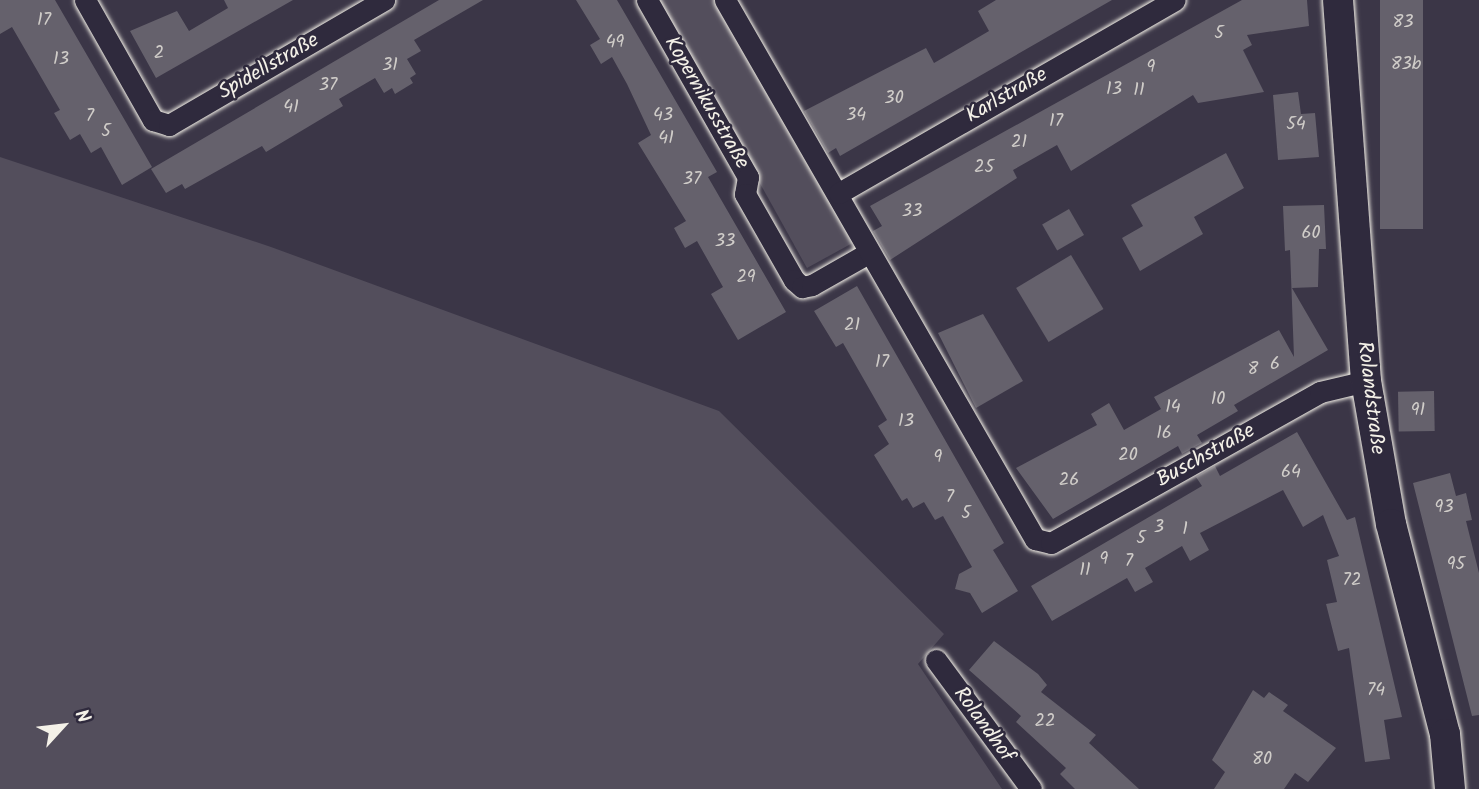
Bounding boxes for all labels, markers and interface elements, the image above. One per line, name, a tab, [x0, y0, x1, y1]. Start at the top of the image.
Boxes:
house number: 17	[37, 10, 51, 32]
house number: 83	[1392, 12, 1414, 34]
house number: 5	[1214, 23, 1224, 45]
street label: Spidellstraße	[214, 28, 324, 106]
house number: 49	[606, 32, 624, 54]
street label: Kopernikusstraße	[658, 32, 754, 174]
house number: 2	[154, 43, 164, 65]
house number: 13	[53, 49, 69, 71]
house number: 83b	[1391, 54, 1421, 76]
house number: 31	[382, 55, 398, 77]
house number: 9	[1147, 57, 1155, 79]
street label: Karlstraße	[962, 63, 1052, 129]
house number: 37	[319, 75, 337, 97]
house number: 13	[1106, 79, 1122, 101]
house number: 11	[1133, 80, 1145, 102]
house number: 30	[884, 88, 904, 110]
house number: 41	[283, 97, 299, 119]
house number: 43	[653, 105, 673, 127]
house number: 34	[846, 105, 866, 127]
house number: 7	[86, 106, 94, 128]
house number: 17	[1049, 111, 1063, 133]
house number: 54	[1286, 114, 1306, 136]
house number: 5	[101, 121, 111, 143]
house number: 41	[658, 128, 674, 150]
house number: 21	[1011, 132, 1027, 154]
house number: 25	[974, 157, 994, 179]
house number: 37	[683, 169, 701, 191]
house number: 33	[902, 201, 922, 223]
house number: 60	[1301, 223, 1321, 245]
house number: 33	[715, 231, 735, 253]
house number: 29	[736, 267, 756, 289]
house number: 21	[844, 315, 860, 337]
street label: Rolandstraße	[1351, 340, 1389, 456]
house number: 17	[875, 352, 889, 374]
house number: 6	[1270, 354, 1280, 376]
house number: 8	[1248, 359, 1258, 381]
house number: 10	[1211, 389, 1225, 411]
house number: 14	[1165, 397, 1181, 419]
house number: 91	[1411, 400, 1425, 422]
house number: 13	[898, 411, 914, 433]
street label: Buschstraße	[1152, 419, 1260, 493]
house number: 16	[1156, 423, 1172, 445]
house number: 20	[1118, 445, 1138, 467]
house number: 9	[934, 447, 942, 469]
house number: 64	[1281, 462, 1301, 484]
house number: 26	[1059, 470, 1079, 492]
house number: 7	[946, 487, 954, 509]
house number: 93	[1434, 497, 1454, 519]
house number: 5	[961, 503, 971, 525]
house number: 3	[1154, 517, 1164, 539]
house number: 1	[1182, 519, 1188, 541]
house number: 5	[1136, 528, 1146, 550]
house number: 9	[1100, 549, 1108, 571]
house number: 7	[1125, 551, 1133, 573]
house number: 95	[1447, 554, 1465, 576]
house number: 11	[1079, 560, 1091, 582]
house number: 72	[1343, 570, 1361, 592]
house number: 74	[1367, 680, 1385, 702]
street label: Rolandhof	[947, 682, 1019, 768]
north arrow	[28, 691, 98, 761]
text: N	[66, 704, 98, 729]
house number: 22	[1035, 711, 1055, 733]
house number: 80	[1252, 749, 1272, 771]

